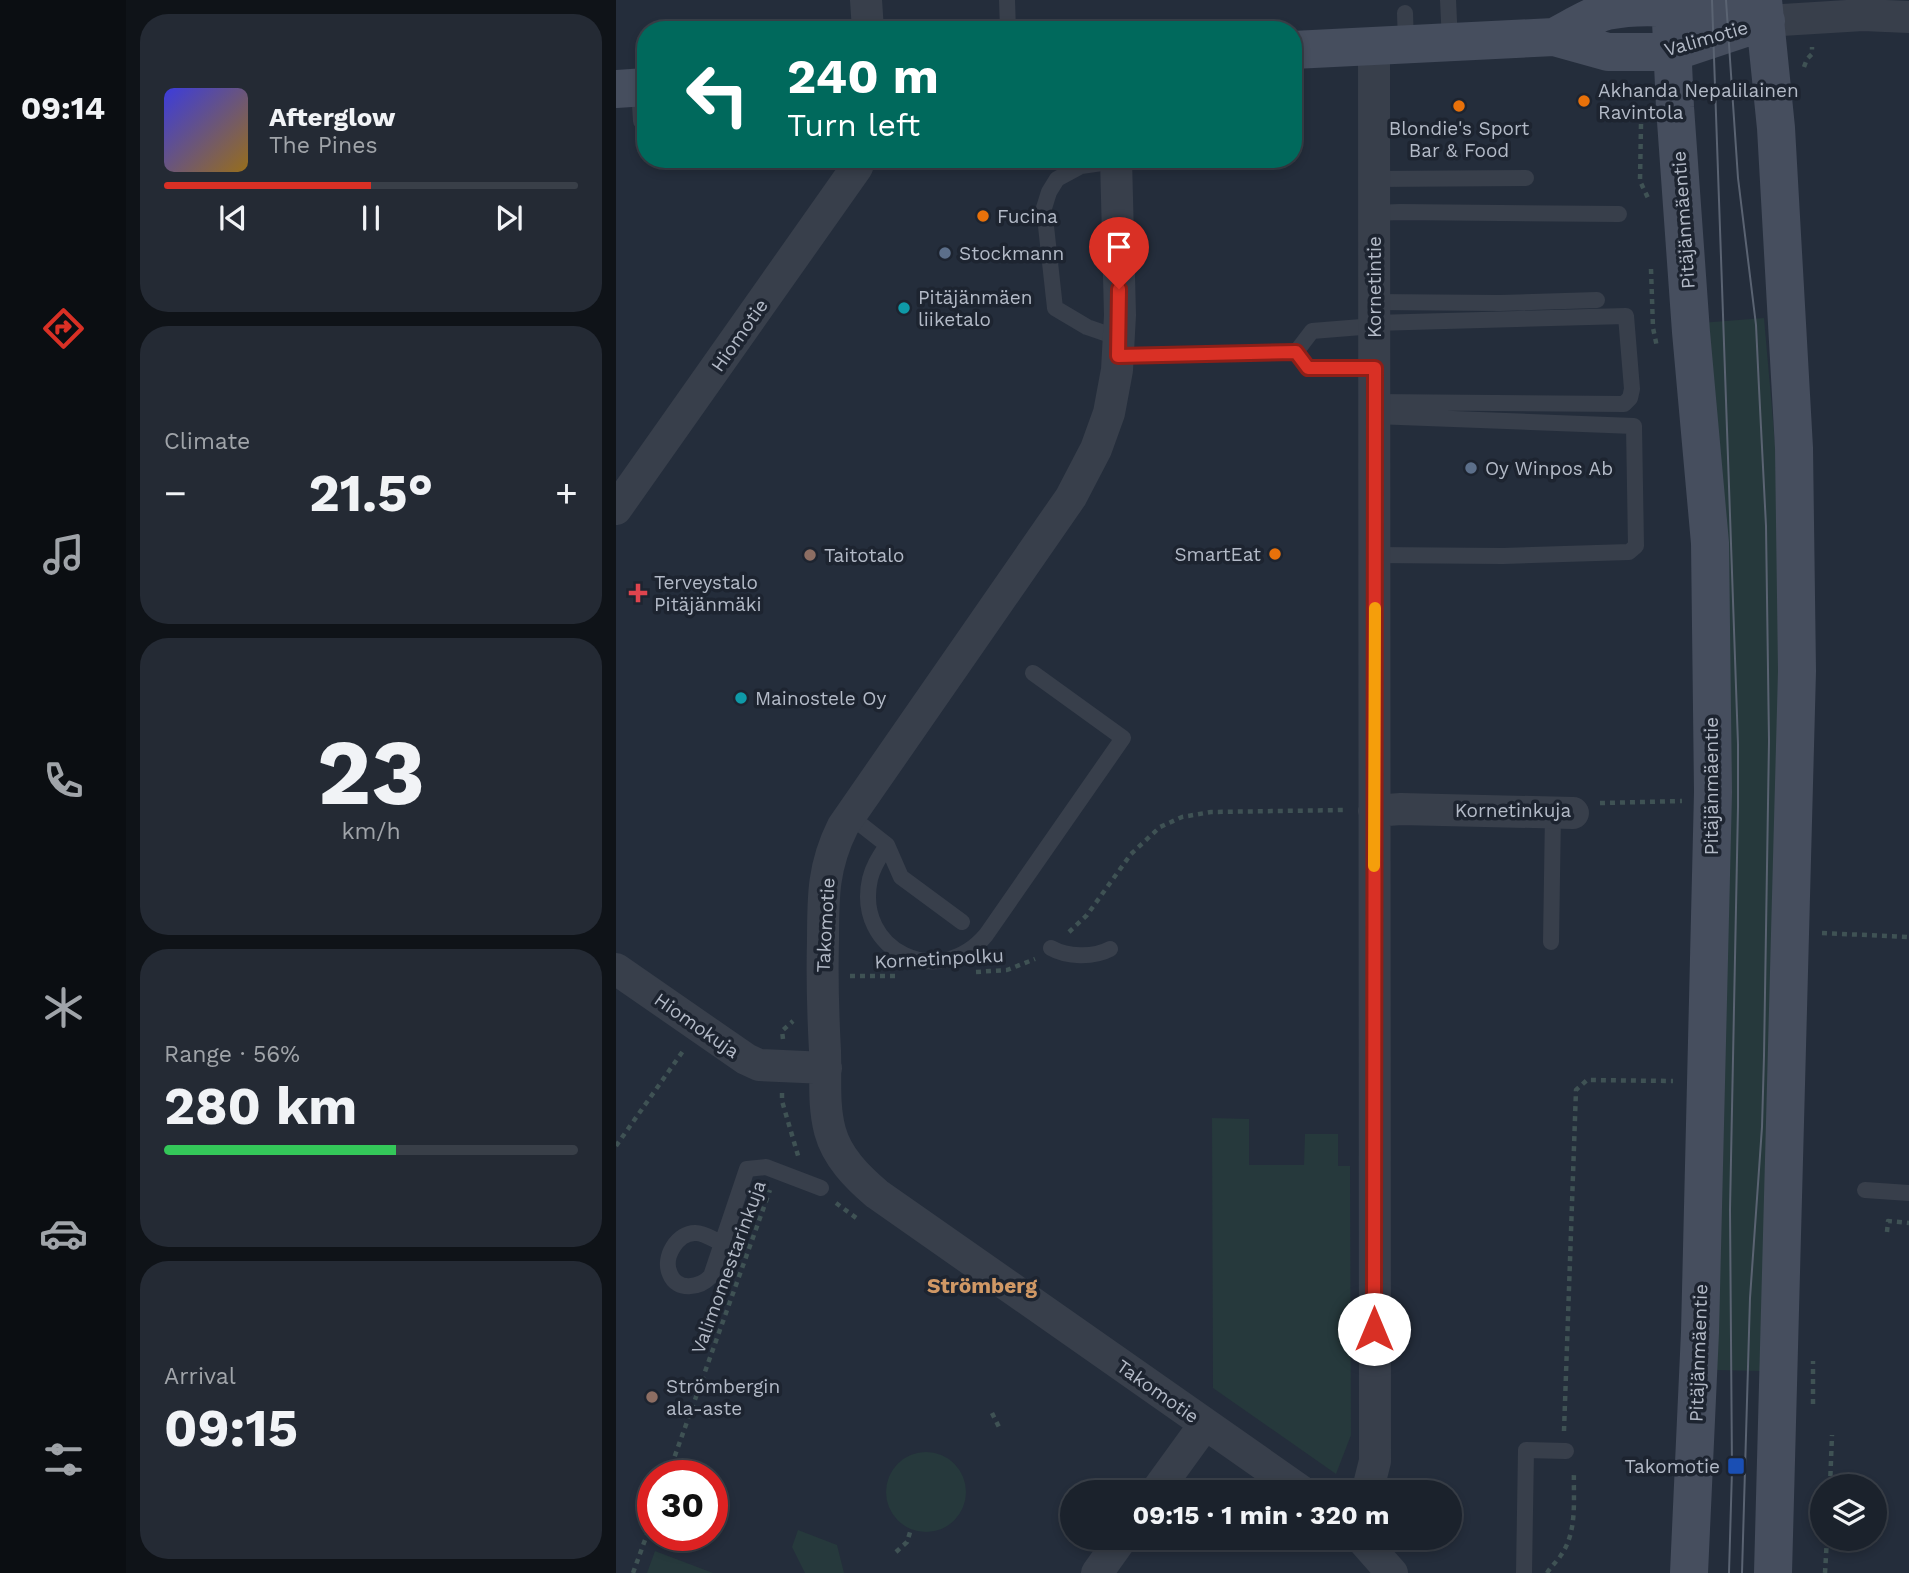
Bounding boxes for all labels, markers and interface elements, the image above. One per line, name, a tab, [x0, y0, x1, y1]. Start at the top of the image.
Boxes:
street label: Valimotie	[1662, 16, 1751, 61]
text: 240 m	[787, 47, 939, 105]
icon: left	[672, 49, 763, 140]
place label: Akhanda Nepalilainen Ravintola	[1598, 79, 1799, 124]
text: 09:14	[21, 89, 105, 127]
marker: Akhanda Nepalilainen Ravintola	[1576, 93, 1592, 109]
marker: Blondie's Sport Bar & Food	[1451, 98, 1467, 114]
text: Afterglow	[269, 102, 395, 132]
text: Turn left	[787, 106, 920, 144]
place label: Blondie's Sport Bar & Food	[1389, 117, 1529, 162]
text: The Pines	[269, 132, 378, 159]
street label: Pitäjänmäentie	[1667, 150, 1700, 290]
icon: previous	[214, 199, 252, 237]
icon: pause	[352, 199, 390, 237]
icon: next	[490, 199, 528, 237]
place label: Fucina	[997, 205, 1058, 228]
marker: Fucina	[975, 208, 991, 224]
pin	[1089, 217, 1149, 289]
icon: arrive	[1100, 228, 1138, 266]
street label: Kornetintie	[1363, 236, 1386, 338]
place label: Stockmann	[959, 242, 1064, 265]
marker: Stockmann	[937, 245, 953, 261]
place label: Pitäjänmäen liiketalo	[918, 286, 1033, 331]
street label: Hiomotie	[706, 294, 773, 376]
marker: Pitäjänmäen liiketalo	[896, 300, 912, 316]
icon: directions	[39, 304, 88, 353]
text: Climate	[164, 428, 250, 455]
place label: Oy Winpos Ab	[1485, 457, 1613, 480]
marker: Oy Winpos Ab	[1463, 460, 1479, 476]
text: 21.5°	[309, 463, 433, 524]
text: −	[164, 471, 187, 515]
text: +	[555, 471, 578, 515]
icon: music	[39, 530, 88, 579]
place label: SmartEat	[1174, 543, 1261, 566]
place label: Taitotalo	[824, 544, 904, 567]
marker: SmartEat	[1267, 546, 1283, 562]
marker: Taitotalo	[802, 547, 818, 563]
place label: Terveystalo Pitäjänmäki	[654, 571, 762, 616]
marker: Terveystalo Pitäjänmäki	[628, 583, 648, 603]
place label: Mainostele Oy	[755, 687, 886, 710]
marker: Mainostele Oy	[733, 690, 749, 706]
street label: Pitäjänmäentie	[1700, 717, 1723, 855]
text: 23	[317, 719, 425, 826]
icon: phone	[39, 756, 88, 805]
street label: Kornetinkuja	[1455, 799, 1571, 822]
text: km/h	[341, 818, 401, 845]
street label: Takomotie	[812, 877, 839, 973]
street label: Kornetinpolku	[874, 944, 1004, 973]
icon: climate	[39, 983, 88, 1032]
street label: Hiomokuja	[650, 988, 744, 1063]
text: Range · 56%	[164, 1041, 300, 1068]
text: 280 km	[164, 1076, 357, 1137]
street label: Valimomestarinkuja	[686, 1177, 771, 1357]
icon: car	[39, 1209, 88, 1258]
district label: Strömberg	[927, 1273, 1037, 1298]
street label: Pitäjänmäentie	[1685, 1283, 1712, 1423]
position arrow	[1337, 1292, 1411, 1366]
street label: Takomotie	[1112, 1355, 1203, 1428]
text: Arrival	[164, 1363, 236, 1390]
place label: Strömbergin ala-aste	[666, 1375, 780, 1420]
marker: Strömbergin ala-aste	[644, 1389, 660, 1405]
text: 09:15	[164, 1398, 298, 1459]
icon: filters	[39, 1435, 88, 1484]
place label: Takomotie	[1625, 1455, 1720, 1478]
marker: Takomotie	[1726, 1456, 1746, 1476]
speed limit sign: 30	[637, 1460, 728, 1551]
map controls	[1810, 1474, 1887, 1551]
button: layers	[1810, 1474, 1887, 1551]
text: 09:15 · 1 min · 320 m	[1132, 1500, 1390, 1530]

